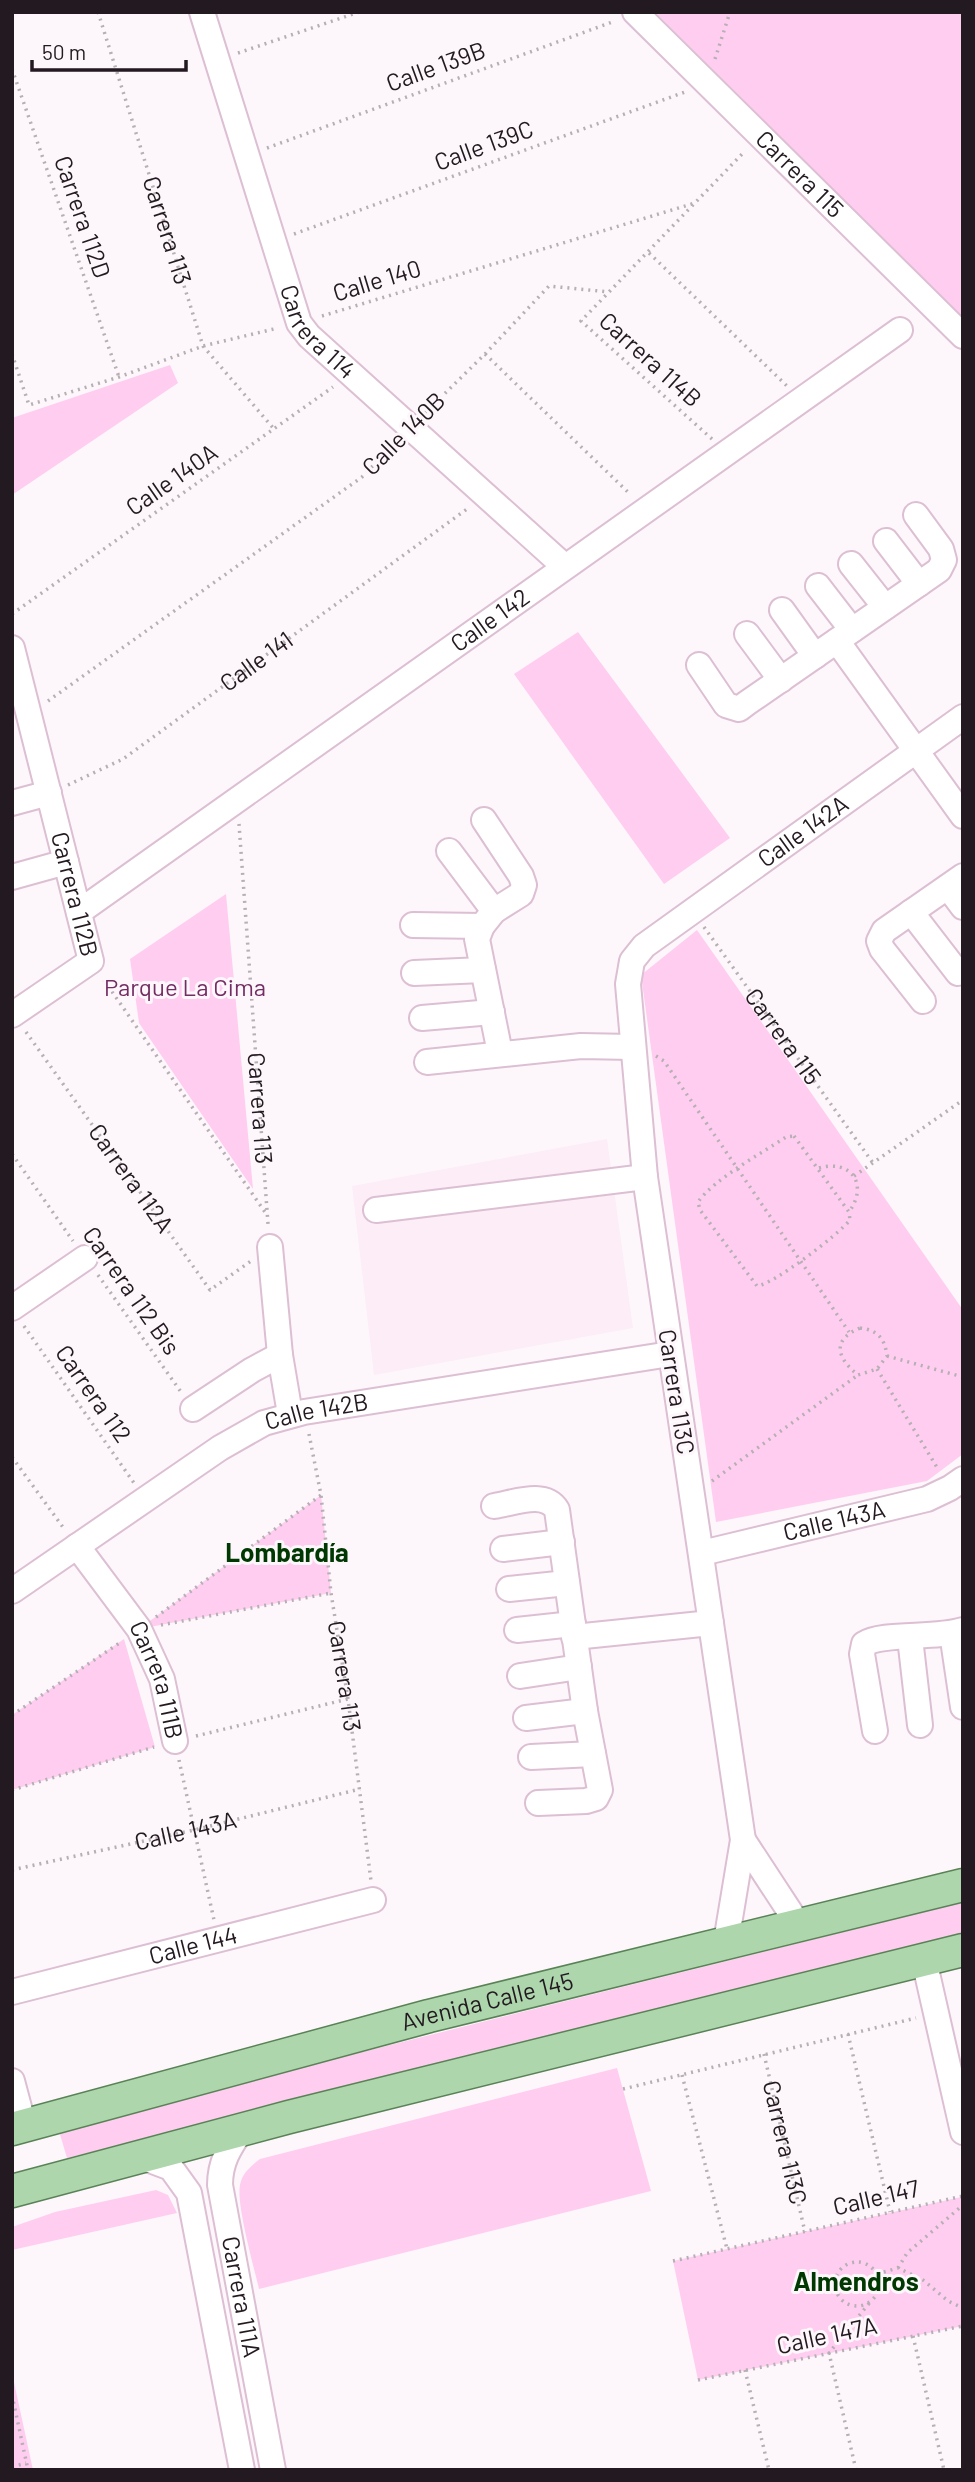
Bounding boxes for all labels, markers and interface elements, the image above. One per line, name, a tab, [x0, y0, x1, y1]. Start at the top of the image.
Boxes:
scale bar	[32, 28, 186, 72]
street label: Calle 139B	[382, 34, 489, 97]
text: 50 m	[42, 39, 86, 64]
street label: Calle 139C	[430, 113, 537, 176]
street label: Carrera 115	[750, 124, 850, 223]
street label: Carrera 112D	[49, 152, 118, 281]
street label: Carrera 113	[137, 172, 199, 288]
street label: Calle 140	[329, 252, 424, 307]
street label: Carrera 114	[275, 281, 362, 384]
street label: Carrera 114B	[594, 305, 708, 412]
street label: Calle 140B	[355, 385, 451, 481]
street label: Calle 140A	[120, 437, 222, 521]
street label: Calle 142	[444, 581, 534, 657]
street label: Calle 141	[214, 625, 298, 697]
street label: Calle 142A	[752, 788, 853, 873]
street label: Carrera 112B	[46, 829, 105, 959]
park label: Parque La Cima	[104, 972, 266, 1001]
street label: Carrera 115	[739, 982, 828, 1090]
street label: Carrera 113	[243, 1051, 280, 1165]
street label: Carrera 112A	[83, 1118, 180, 1238]
street label: Carrera 112 Bis	[77, 1220, 187, 1360]
street label: Carrera 113C	[653, 1327, 702, 1456]
street label: Carrera 112	[50, 1339, 138, 1447]
street label: Calle 142B	[261, 1386, 370, 1435]
street label: Calle 143A	[780, 1494, 888, 1546]
district label: Lombardía	[225, 1536, 349, 1567]
street label: Carrera 111B	[124, 1616, 190, 1741]
street label: Carrera 113	[323, 1618, 368, 1733]
street label: Calle 143A	[132, 1804, 239, 1856]
street label: Calle 144	[146, 1919, 240, 1970]
street label: Avenida Calle 145	[398, 1965, 576, 2036]
street label: Carrera 113C	[758, 2077, 814, 2207]
street label: Calle 147	[830, 2173, 922, 2221]
street label: Carrera 111A	[217, 2234, 268, 2359]
district label: Almendros	[793, 2265, 919, 2296]
street label: Calle 147A	[774, 2310, 880, 2359]

